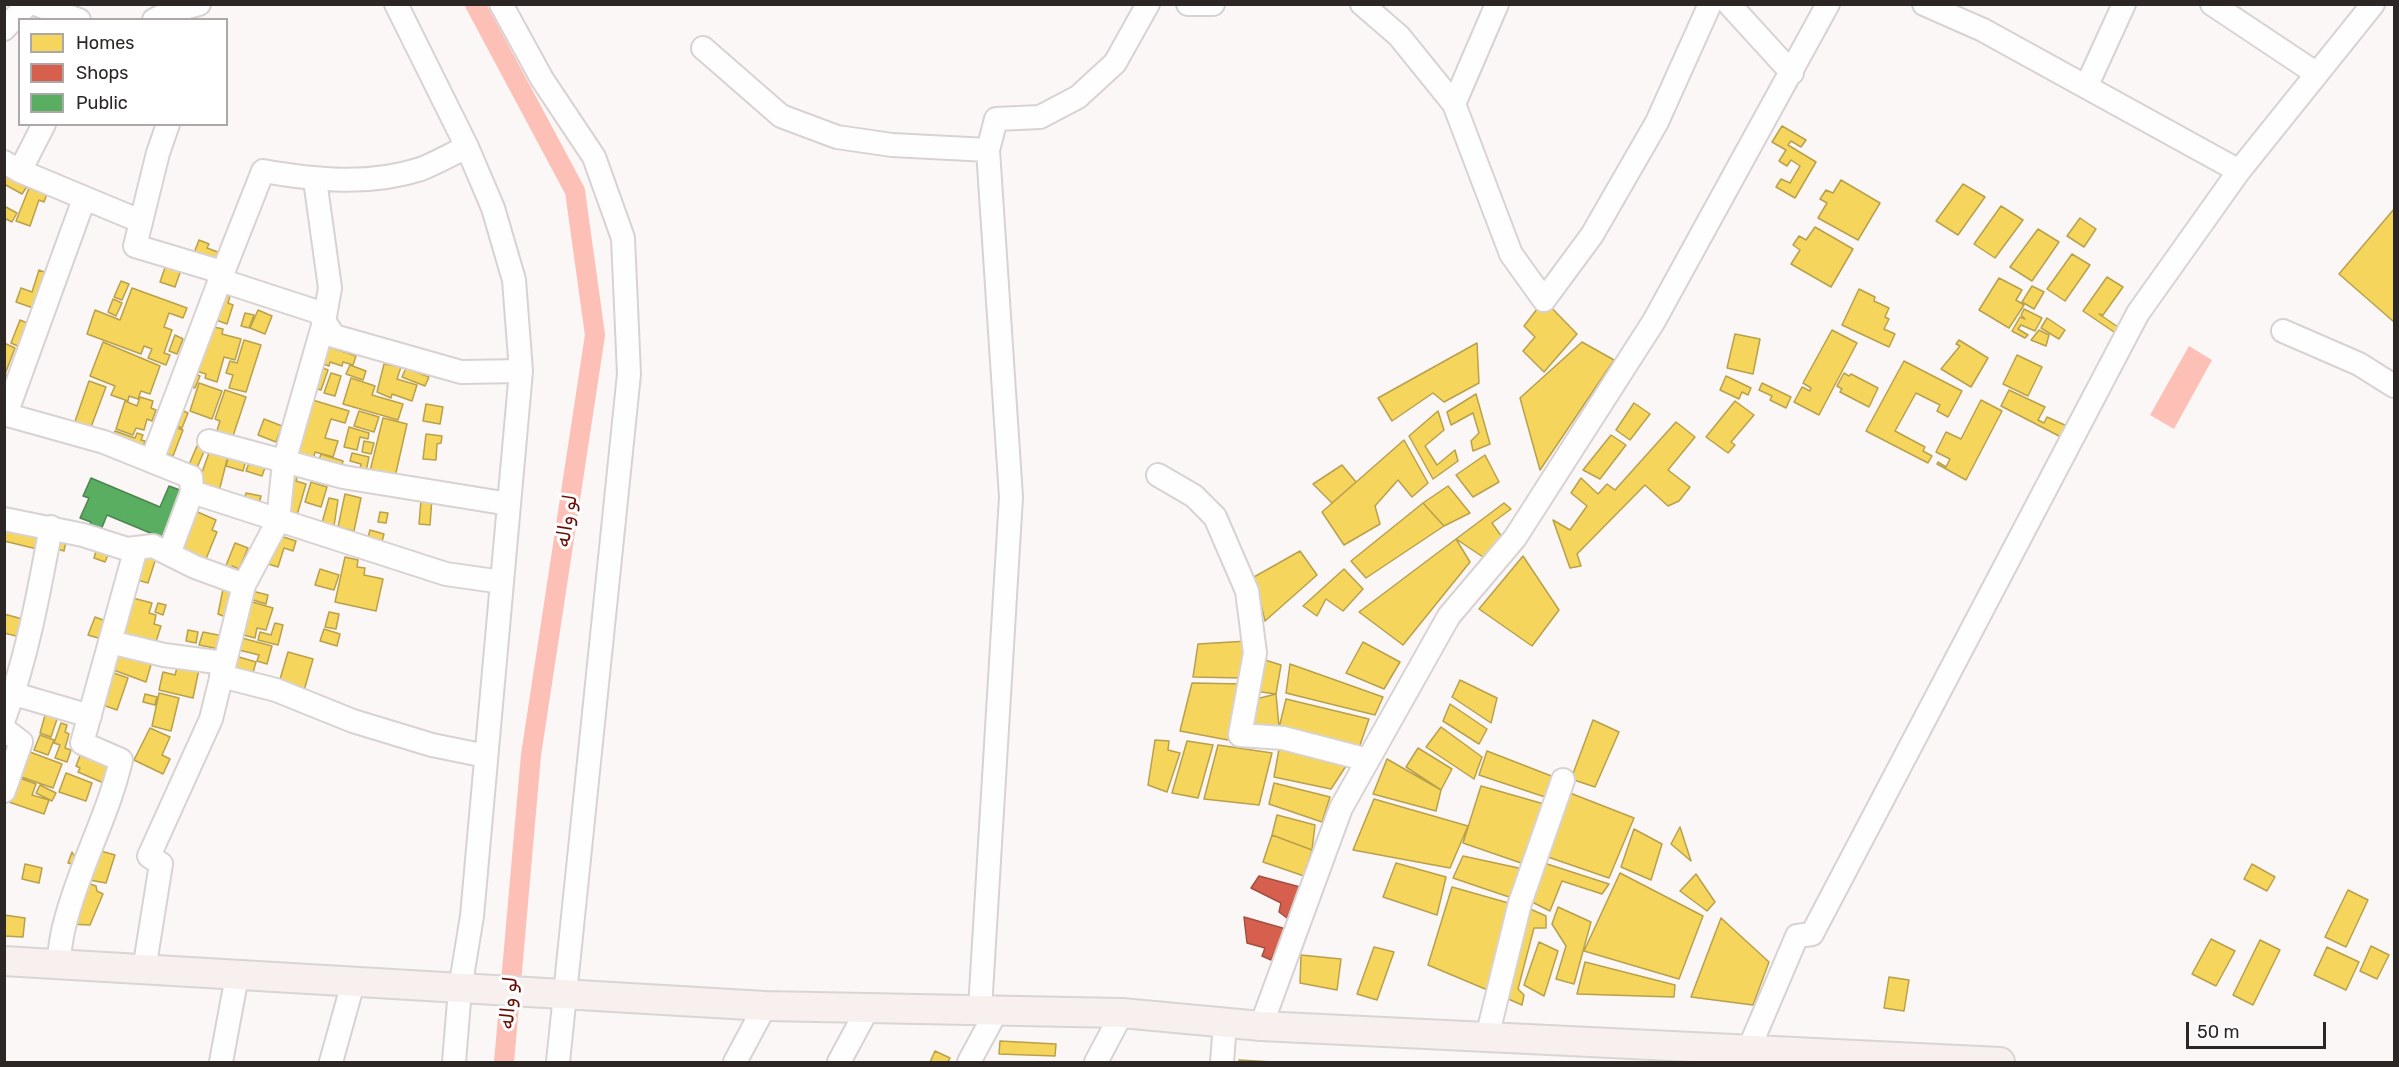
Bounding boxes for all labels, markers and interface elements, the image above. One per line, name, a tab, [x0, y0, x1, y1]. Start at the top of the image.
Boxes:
legend	[18, 18, 228, 126]
text: Homes	[76, 32, 134, 54]
text: Shops	[76, 62, 128, 84]
text: Public	[76, 92, 128, 114]
water label: لو واله	[551, 493, 583, 549]
water label: لو واله	[495, 976, 523, 1030]
scale bar	[2189, 1010, 2328, 1048]
text: 50 m	[2197, 1021, 2240, 1043]

